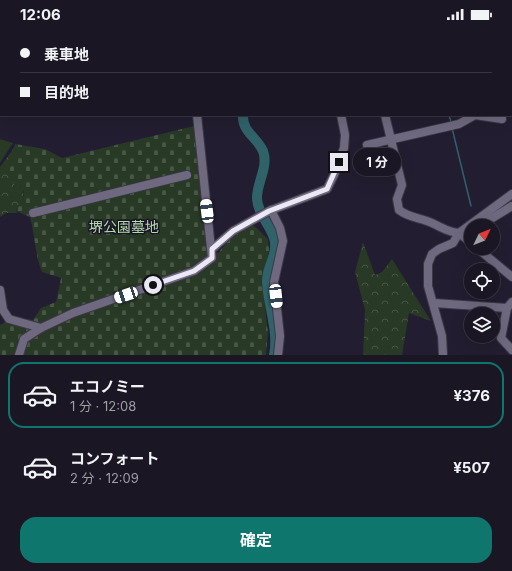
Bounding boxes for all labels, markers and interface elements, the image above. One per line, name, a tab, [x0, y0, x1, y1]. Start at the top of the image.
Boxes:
text: 12:06	[20, 5, 61, 24]
text: 乗車地	[44, 45, 89, 64]
text: 目的地	[44, 83, 89, 102]
callout: 1 分	[353, 148, 401, 176]
route end	[330, 153, 348, 171]
text: 1 分	[366, 154, 388, 170]
car	[200, 198, 214, 224]
park label: 堺公園墓地	[89, 218, 159, 235]
north arrow	[464, 219, 500, 255]
map controls	[464, 219, 500, 343]
button: locate	[464, 263, 500, 299]
route start	[144, 276, 162, 294]
car	[269, 283, 283, 309]
car	[113, 285, 139, 305]
button: layers	[464, 307, 500, 343]
icon: car	[22, 377, 58, 413]
text: エコノミー	[70, 377, 145, 396]
text: ¥376	[454, 386, 490, 405]
text: 1 分 · 12:08	[70, 398, 136, 414]
icon: car	[22, 449, 58, 485]
text: コンフォート	[70, 449, 160, 468]
text: ¥507	[453, 458, 490, 477]
text: 2 分 · 12:09	[70, 470, 139, 486]
button: 確定	[20, 517, 492, 563]

